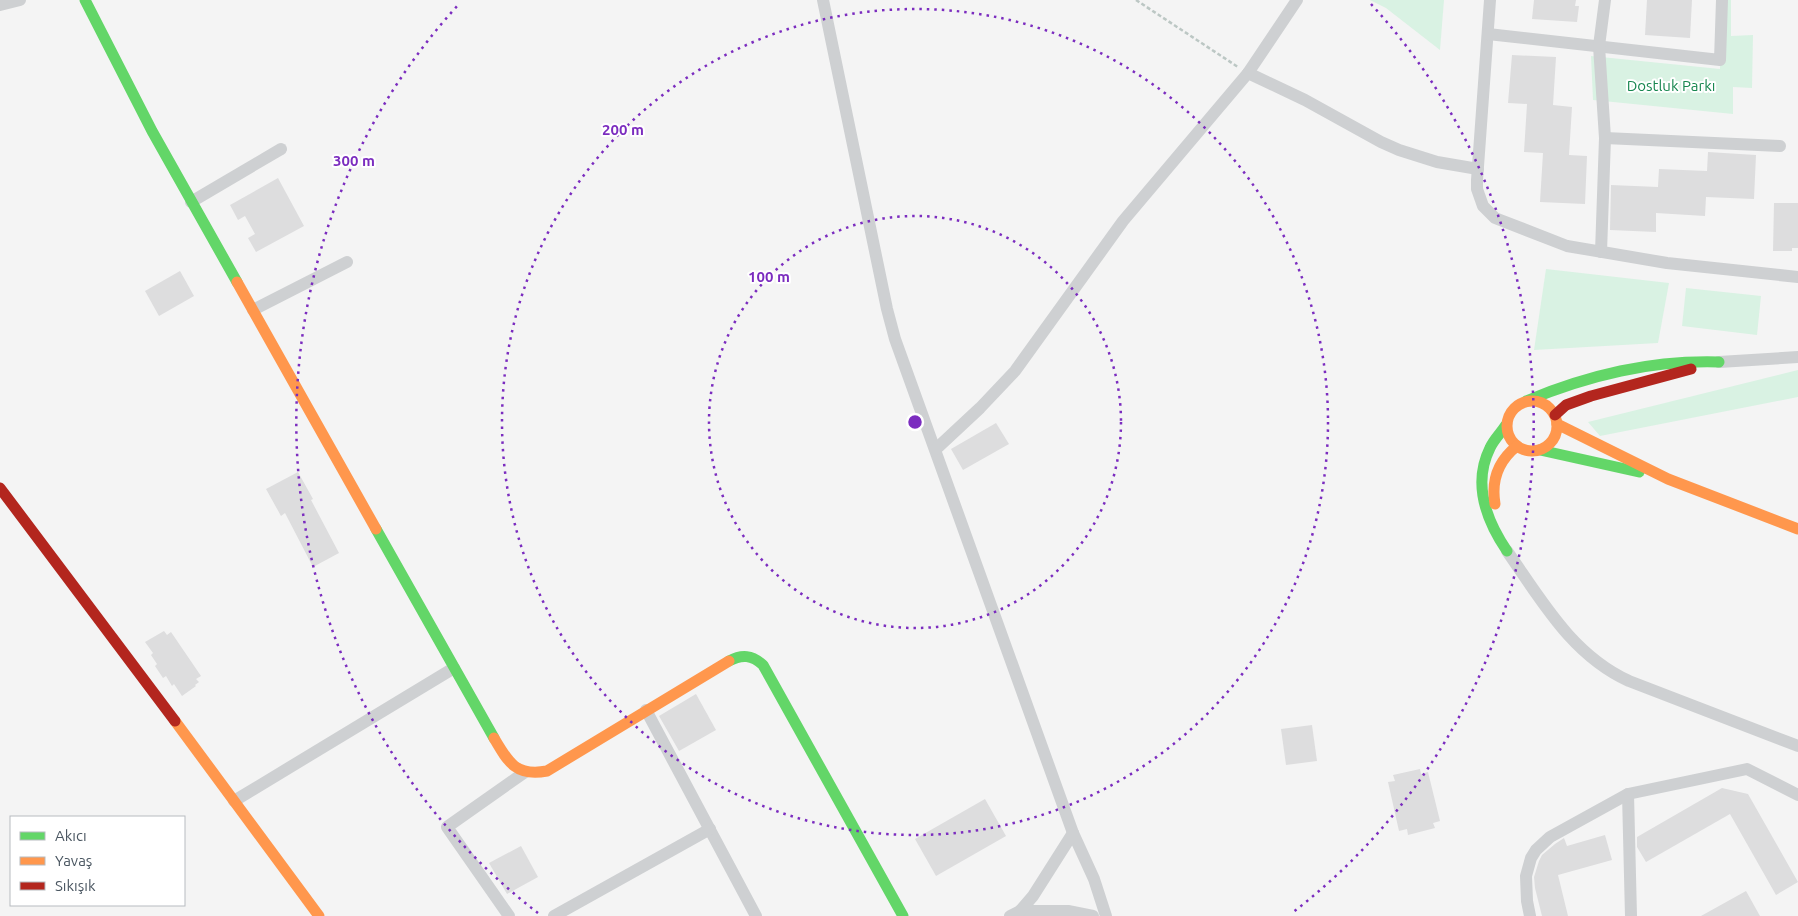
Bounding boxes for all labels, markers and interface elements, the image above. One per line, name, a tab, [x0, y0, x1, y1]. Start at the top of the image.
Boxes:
park label: Dostluk Parkı	[1627, 77, 1715, 94]
text: 200 m	[602, 121, 644, 138]
text: 300 m	[333, 152, 375, 169]
text: 100 m	[748, 268, 790, 285]
centre of rings	[906, 413, 924, 431]
legend	[10, 816, 185, 906]
text: Akıcı	[55, 827, 87, 844]
text: Yavaş	[55, 852, 92, 869]
text: Sıkışık	[55, 877, 96, 894]

